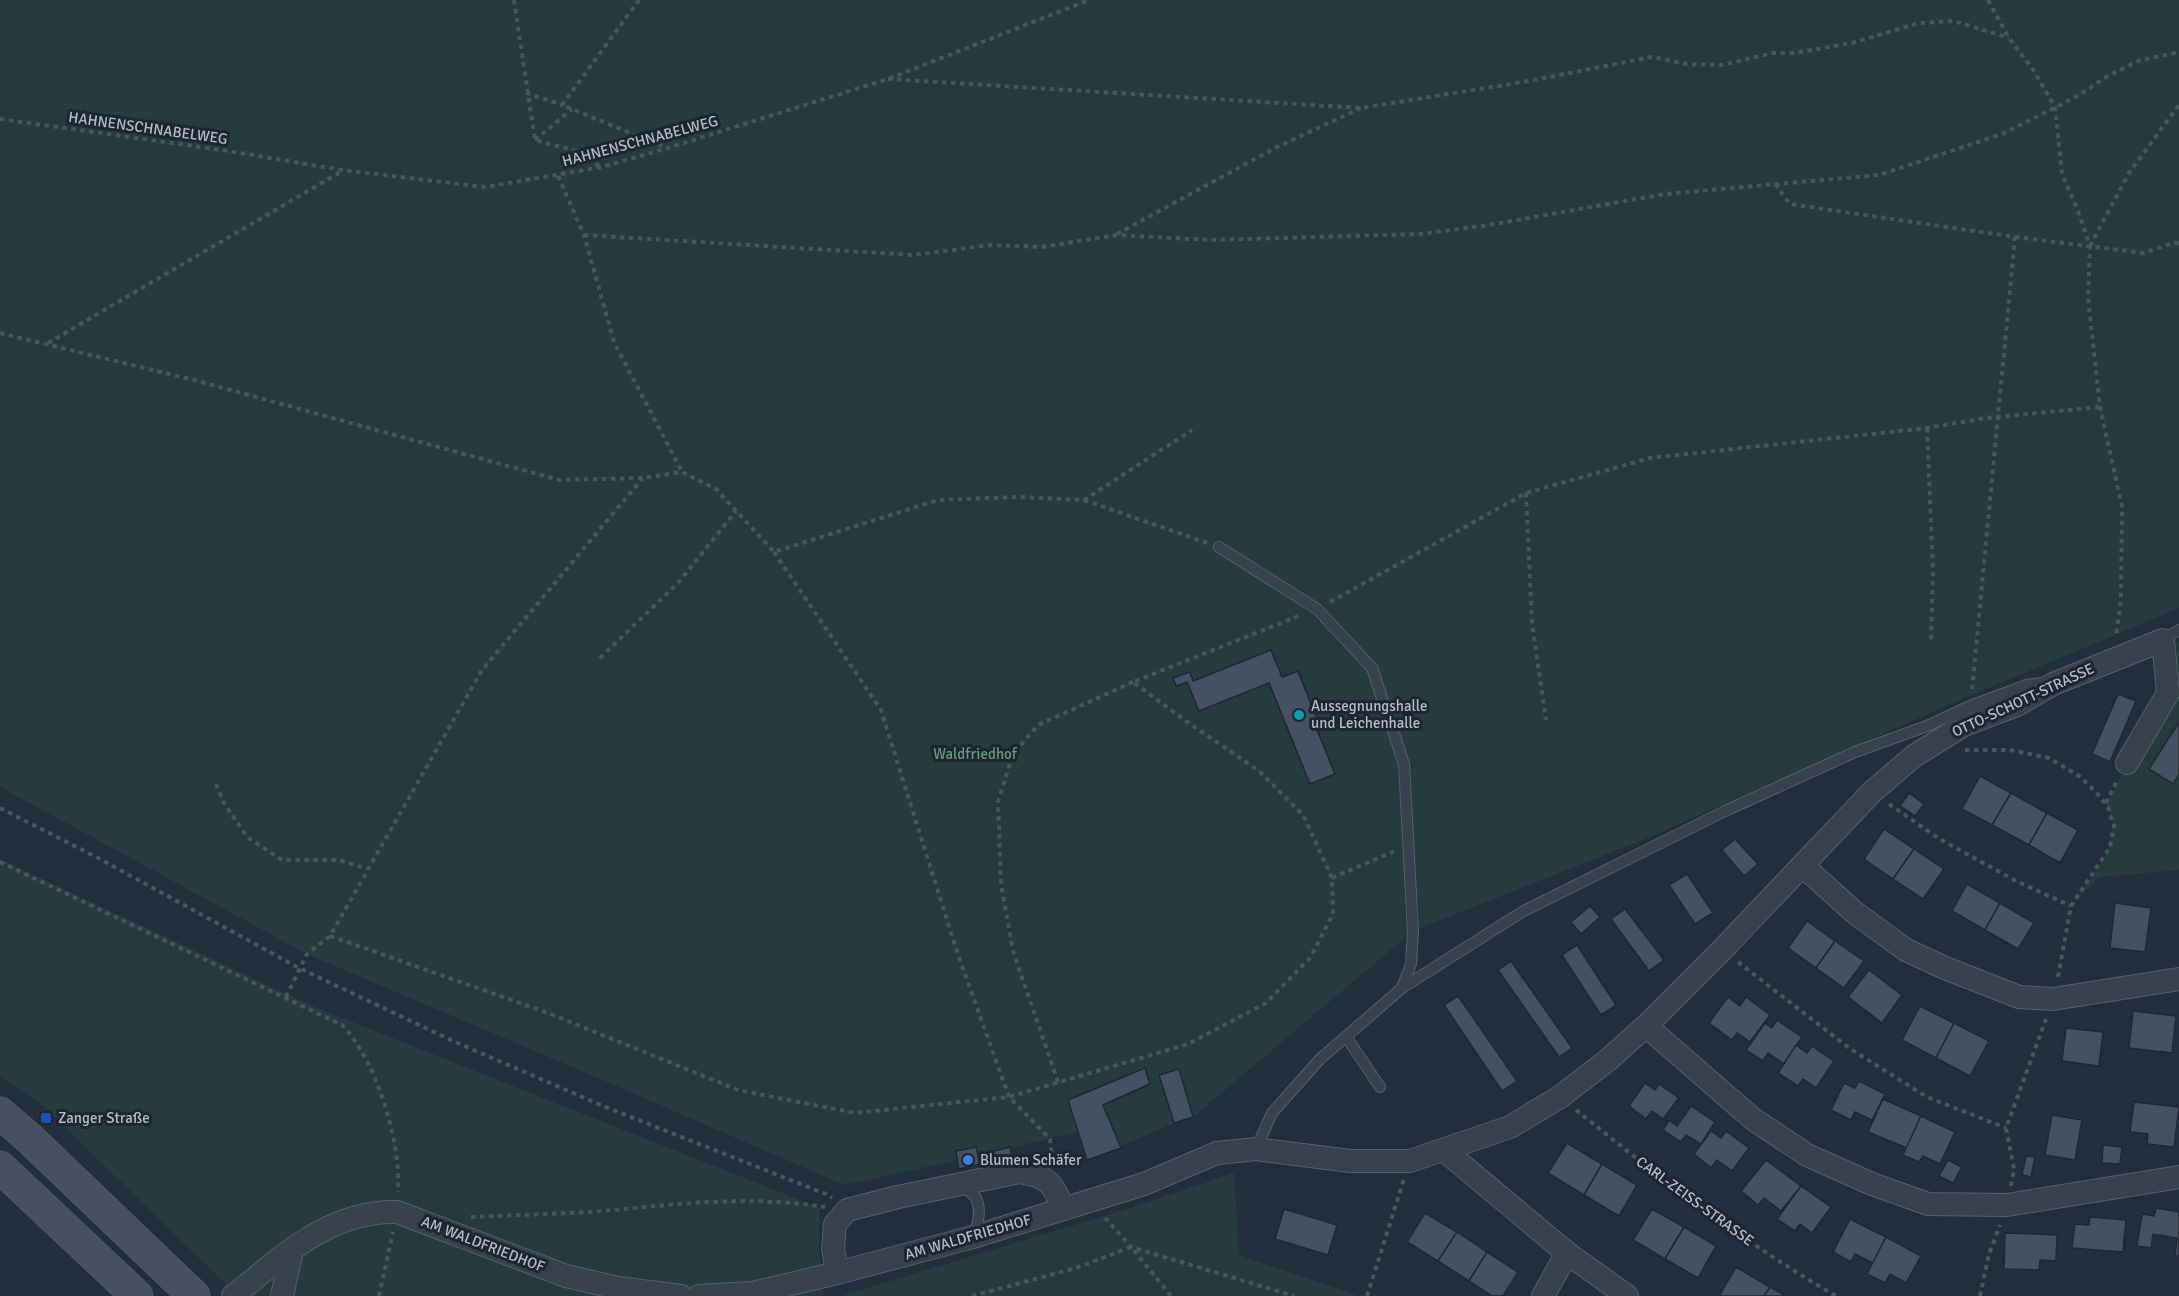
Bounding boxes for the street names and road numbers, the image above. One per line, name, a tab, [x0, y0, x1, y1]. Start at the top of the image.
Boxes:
street label: HAHNENSCHNABELWEG	[67, 108, 229, 148]
street label: HAHNENSCHNABELWEG	[560, 112, 720, 170]
street label: OTTO-SCHOTT-STRASSE	[1949, 659, 2097, 741]
street label: CARL-ZEISS-STRASSE	[1633, 1152, 1757, 1250]
street label: AM WALDFRIEDHOF	[903, 1210, 1033, 1264]
street label: AM WALDFRIEDHOF	[419, 1212, 547, 1276]

